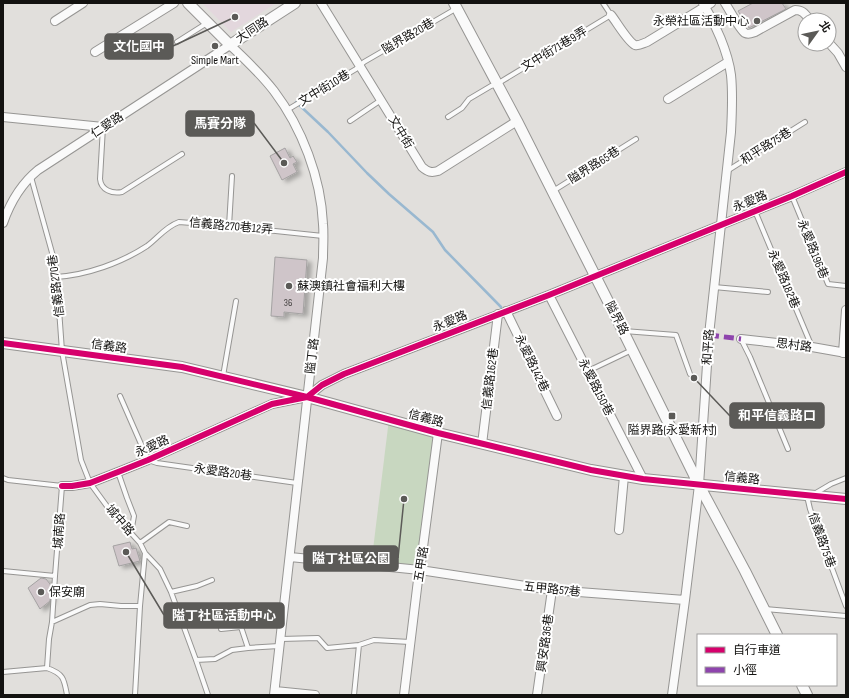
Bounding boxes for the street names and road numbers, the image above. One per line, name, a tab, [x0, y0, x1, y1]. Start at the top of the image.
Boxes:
street label: 大同路	[233, 14, 271, 47]
street label: 隘界路20巷	[379, 15, 437, 58]
street label: 文中街71巷9弄	[519, 24, 590, 75]
street label: 文中街10巷	[296, 67, 353, 110]
street label: 仁愛路	[88, 109, 126, 142]
street label: 文中街	[385, 113, 416, 152]
street label: 和平路75巷	[738, 125, 795, 168]
street label: 隘界路65巷	[566, 144, 623, 187]
street label: 永愛路	[731, 188, 770, 215]
street label: 信義路270巷12弄	[188, 215, 274, 238]
street label: 永愛路196巷	[794, 217, 831, 281]
street label: 永愛路182巷	[764, 247, 803, 311]
street label: 信義路270巷	[45, 254, 68, 318]
street label: 隘界路	[602, 299, 631, 338]
street label: 永愛路	[431, 308, 470, 335]
street label: 和平路	[700, 329, 717, 366]
street label: 永愛路142巷	[511, 332, 552, 394]
street label: 思村路	[775, 336, 813, 355]
street label: 信義路	[90, 337, 128, 356]
street label: 隘丁路	[303, 337, 322, 375]
street label: 信義路162巷	[479, 347, 502, 411]
street label: 永愛路150巷	[575, 356, 616, 418]
street label: 信義路	[407, 407, 445, 430]
street label: 永愛路	[133, 432, 172, 461]
street label: 永愛路20巷	[193, 461, 253, 484]
street label: 信義路	[723, 469, 761, 488]
street label: 城中路	[102, 502, 137, 539]
street label: 信義路75巷	[805, 511, 838, 570]
street label: 城南路	[51, 513, 68, 550]
street label: 五甲路	[411, 545, 432, 583]
street label: 五甲路57巷	[523, 579, 581, 600]
street label: 興安路36巷	[534, 613, 557, 673]

